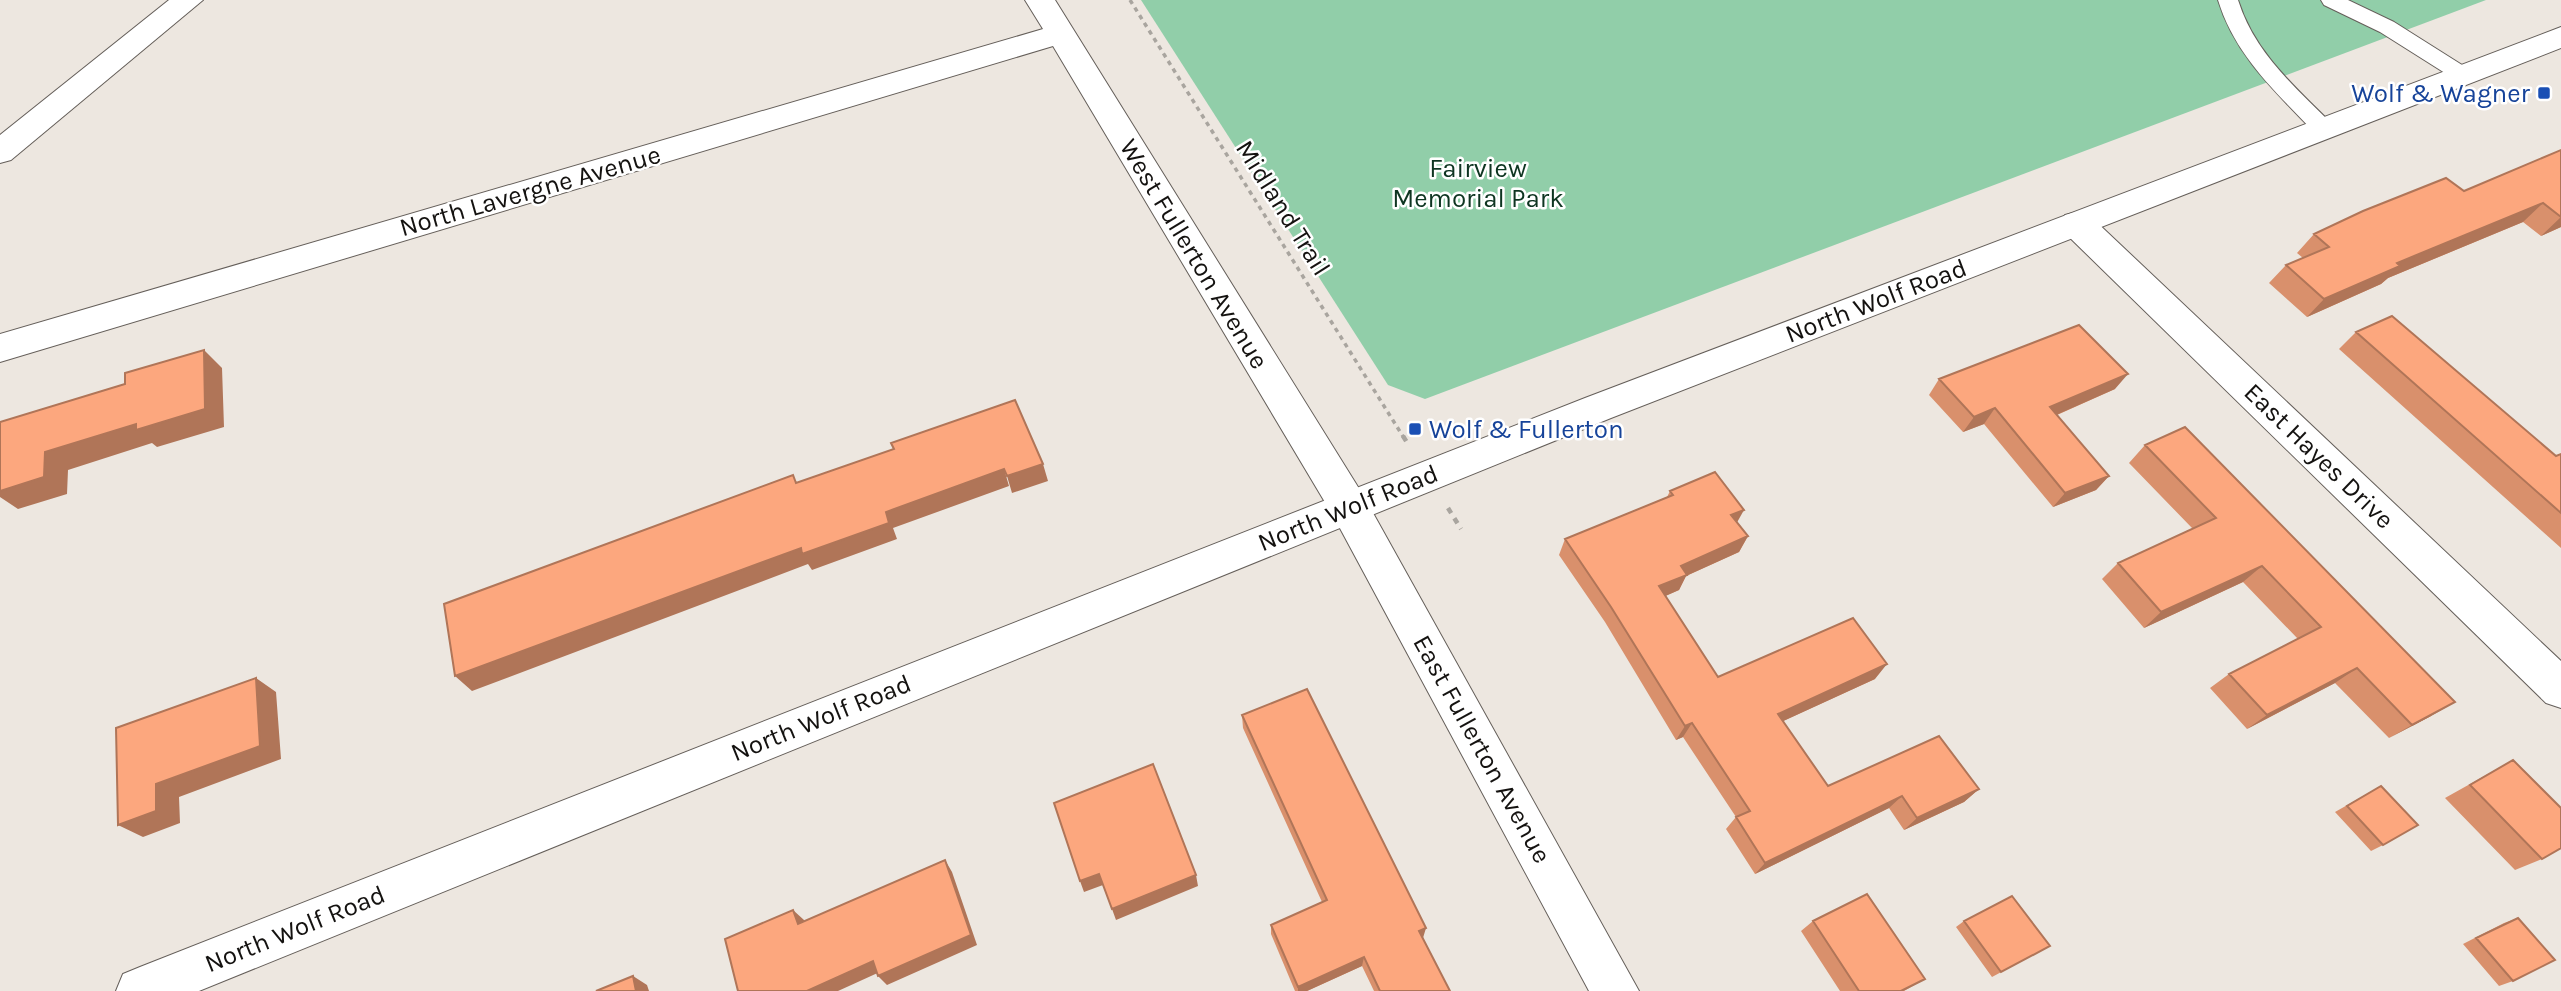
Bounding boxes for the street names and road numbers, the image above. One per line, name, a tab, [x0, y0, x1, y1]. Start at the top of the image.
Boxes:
street label: West Fullerton Avenue	[1113, 133, 1275, 375]
street label: Midland Trail	[1229, 135, 1337, 281]
street label: North Lavergne Avenue	[396, 139, 664, 243]
street label: North Wolf Road	[1781, 252, 1971, 350]
street label: East Hayes Drive	[2238, 377, 2400, 535]
street label: North Wolf Road	[1253, 458, 1443, 558]
street label: East Fullerton Avenue	[1406, 630, 1558, 868]
street label: North Wolf Road	[726, 668, 916, 768]
street label: North Wolf Road	[200, 879, 390, 979]

